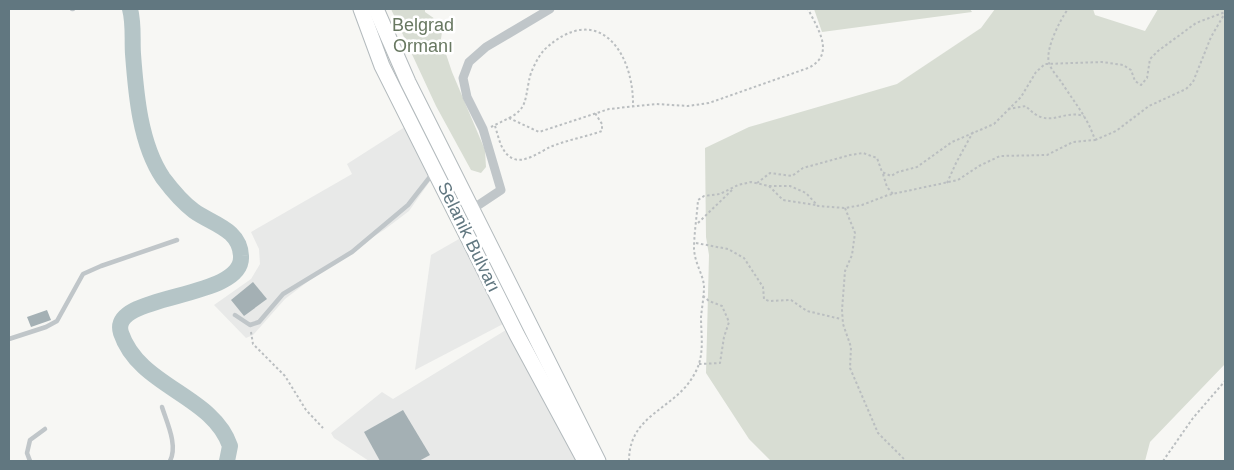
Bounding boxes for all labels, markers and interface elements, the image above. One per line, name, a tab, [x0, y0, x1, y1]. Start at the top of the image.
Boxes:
park label: Belgrad Ormanı	[392, 15, 454, 56]
street label: Selanik Bulvarı	[434, 179, 504, 295]

